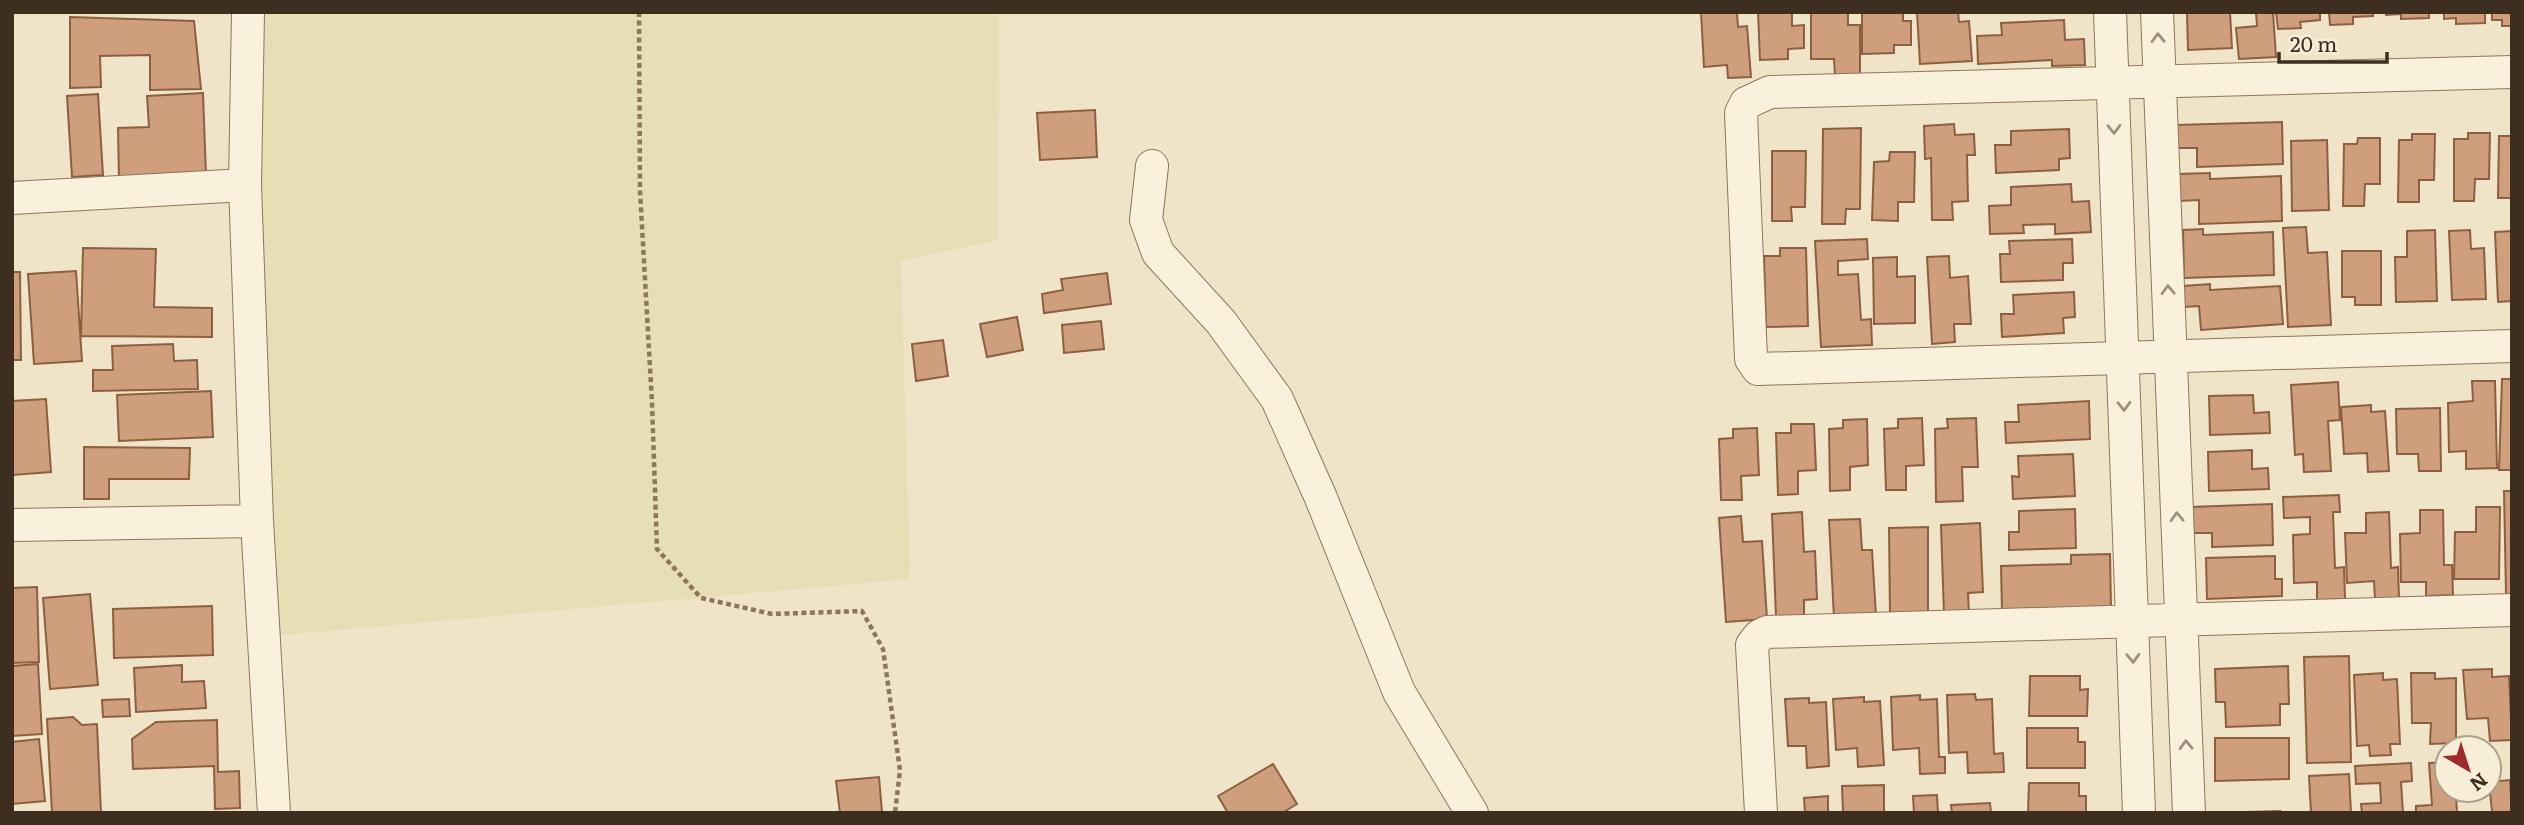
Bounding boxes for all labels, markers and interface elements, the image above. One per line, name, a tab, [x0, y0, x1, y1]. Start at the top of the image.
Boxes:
scale bar	[2279, 21, 2388, 65]
text: 20 m	[2290, 27, 2337, 58]
one-way arrow	[2151, 32, 2166, 43]
one-way arrow	[2106, 125, 2122, 135]
one-way arrow	[2161, 284, 2176, 295]
one-way arrow	[2117, 400, 2132, 411]
one-way arrow	[2170, 511, 2185, 522]
one-way arrow	[2126, 652, 2141, 663]
north arrow	[2433, 734, 2503, 804]
one-way arrow	[2179, 739, 2194, 750]
text: N	[2464, 767, 2494, 799]

